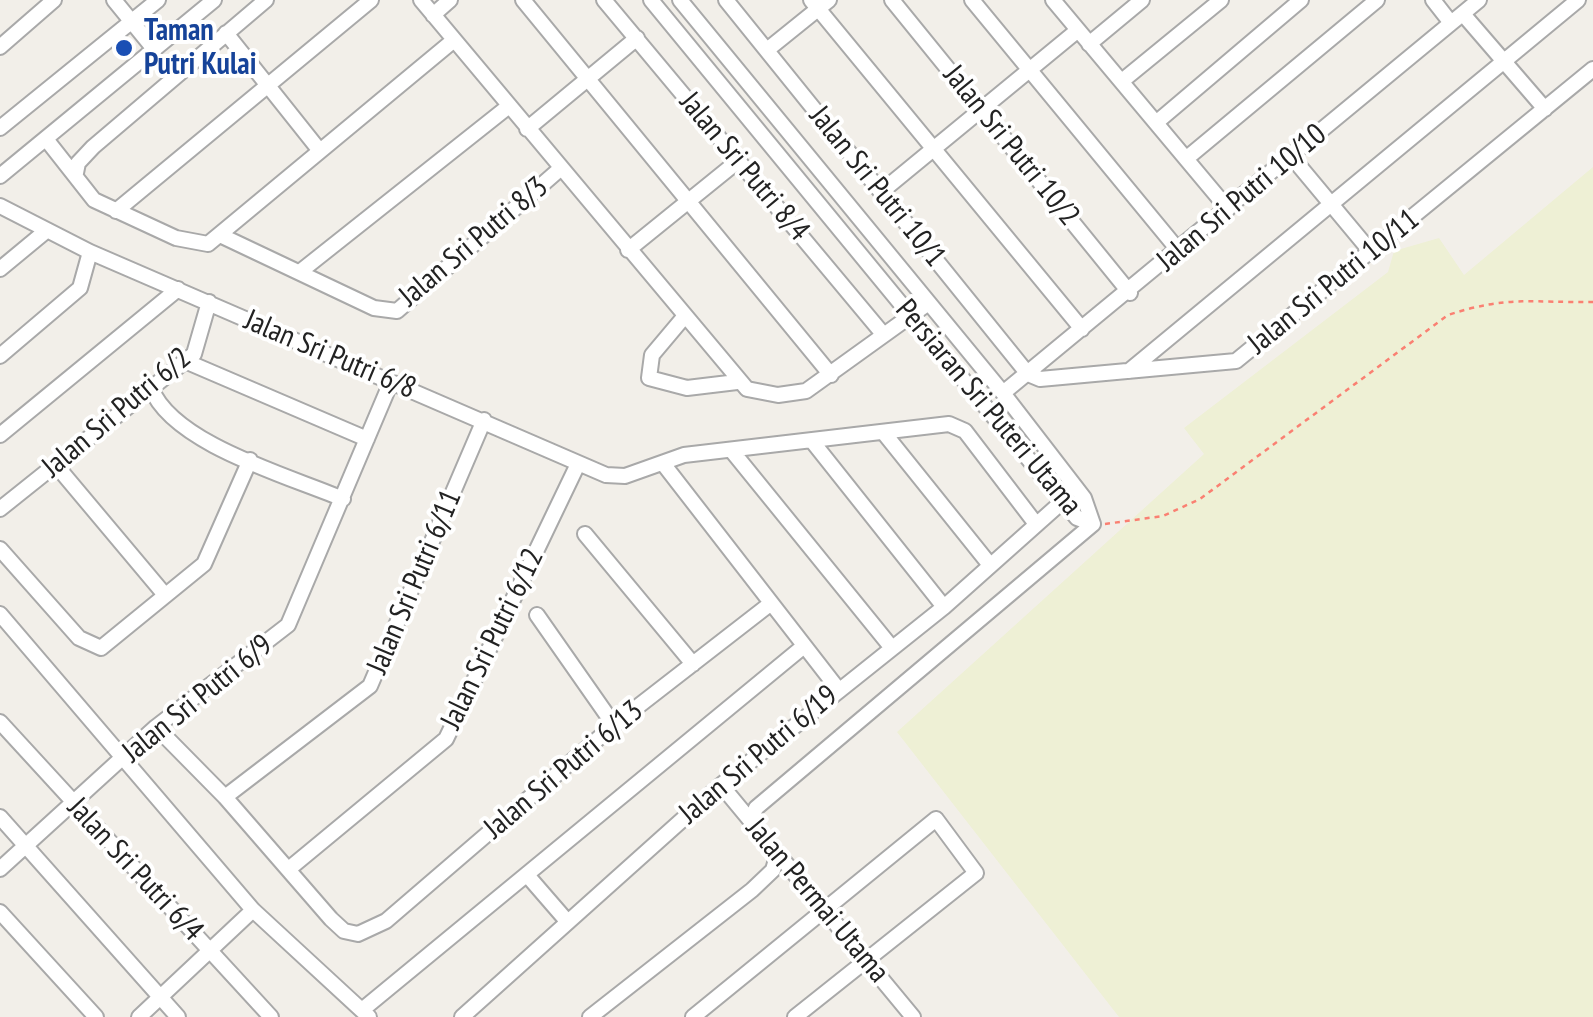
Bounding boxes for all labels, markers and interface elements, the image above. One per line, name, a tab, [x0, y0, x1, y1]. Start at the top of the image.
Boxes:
place label: Taman Putri Kulai	[144, 13, 256, 84]
marker: Taman Putri Kulai	[113, 37, 135, 59]
street label: Jalan Sri Putri 10/2	[935, 58, 1087, 234]
street label: Jalan Sri Putri 8/4	[672, 85, 816, 249]
street label: Jalan Sri Putri 10/1	[801, 99, 953, 275]
street label: Jalan Sri Putri 10/10	[1150, 117, 1334, 279]
street label: Jalan Sri Putri 8/3	[392, 170, 556, 314]
street label: Jalan Sri Putri 10/11	[1241, 202, 1427, 362]
street label: Persiaran Sri Puteri Utama	[887, 293, 1089, 523]
street label: Jalan Sri Putri 6/8	[239, 303, 421, 407]
street label: Jalan Sri Putri 6/2	[35, 341, 199, 485]
street label: Jalan Sri Putri 6/11	[360, 485, 470, 679]
street label: Jalan Sri Putri 6/12	[434, 543, 552, 735]
street label: Jalan Sri Putri 6/9	[116, 628, 280, 770]
street label: Jalan Sri Putri 6/19	[672, 678, 846, 832]
street label: Jalan Sri Putri 6/13	[477, 693, 651, 847]
street label: Jalan Sri Putri 6/4	[60, 791, 210, 949]
street label: Jalan Permai Utama	[738, 812, 896, 990]

